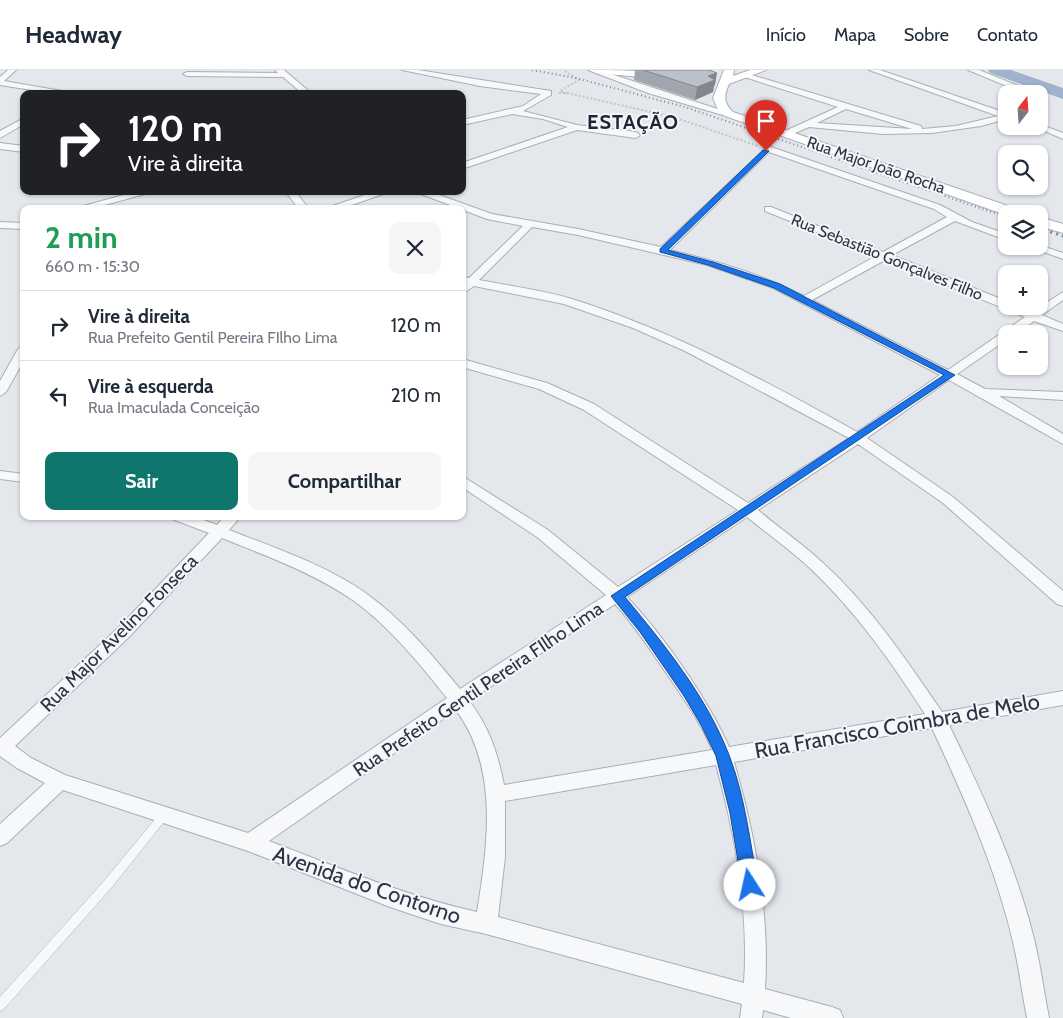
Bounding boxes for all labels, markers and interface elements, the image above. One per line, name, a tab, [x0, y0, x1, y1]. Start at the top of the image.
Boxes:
text: Headway	[25, 20, 122, 49]
text: Início	[766, 24, 806, 46]
text: Mapa	[834, 24, 876, 46]
text: Sobre	[904, 24, 949, 46]
text: Contato	[977, 24, 1038, 46]
north arrow	[998, 85, 1048, 135]
map controls	[998, 85, 1048, 375]
pin	[745, 100, 787, 151]
text: 120 m	[128, 107, 222, 150]
icon: arrive	[752, 107, 780, 135]
icon: right	[45, 110, 110, 175]
district label: ESTAÇÃO	[587, 110, 679, 134]
street label: Rua Major João Rocha	[804, 132, 948, 198]
button: search	[998, 145, 1048, 195]
text: Vire à direita	[128, 150, 243, 177]
button: layers	[998, 205, 1048, 255]
street label: Rua Sebastião Gonçalves Filho	[789, 210, 986, 304]
text: 2 min	[45, 219, 117, 256]
button: close	[389, 222, 441, 274]
text: 660 m · 15:30	[45, 257, 140, 276]
button: +	[998, 265, 1048, 315]
text: Vire à direita	[88, 305, 190, 328]
icon: right	[45, 312, 73, 340]
text: 120 m	[391, 314, 441, 337]
button: −	[998, 325, 1048, 375]
text: Rua Prefeito Gentil Pereira FIlho Lima	[88, 328, 338, 347]
text: Vire à esquerda	[88, 375, 214, 398]
icon: left	[45, 382, 73, 410]
text: 210 m	[391, 384, 441, 407]
text: Rua Imaculada Conceição	[88, 398, 260, 417]
button: Sair	[45, 452, 238, 510]
button: Compartilhar	[248, 452, 441, 510]
street label: Rua Major Avelino Fonseca	[36, 550, 202, 716]
street label: Rua Prefeito Gentil Pereira FIlho Lima	[349, 597, 607, 781]
street label: Rua Francisco Coimbra de Melo	[752, 688, 1042, 764]
street label: Avenida do Contorno	[270, 840, 464, 930]
position arrow	[723, 858, 775, 910]

